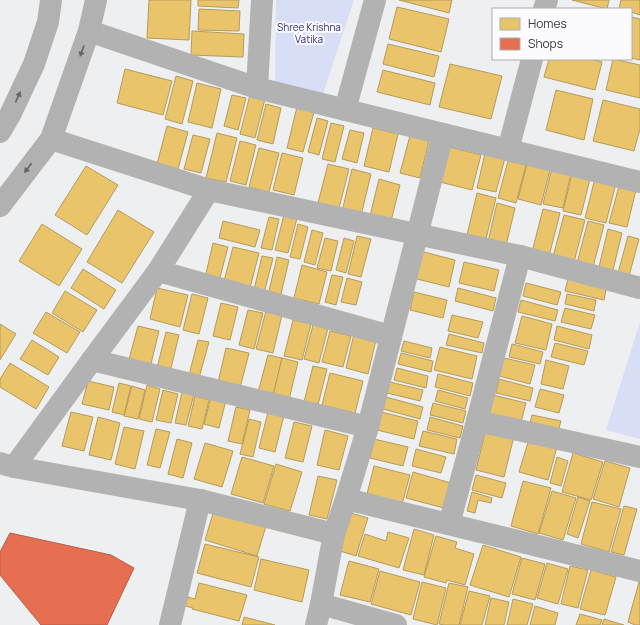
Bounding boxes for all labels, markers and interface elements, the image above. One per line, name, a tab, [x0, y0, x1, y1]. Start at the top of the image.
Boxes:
legend	[492, 8, 632, 60]
text: Homes	[528, 15, 567, 32]
park label: Shree Krishna Vatika	[277, 20, 341, 46]
text: Shops	[528, 35, 563, 52]
one-way arrow	[78, 45, 84, 57]
one-way arrow	[16, 91, 22, 103]
one-way arrow	[24, 163, 32, 173]

